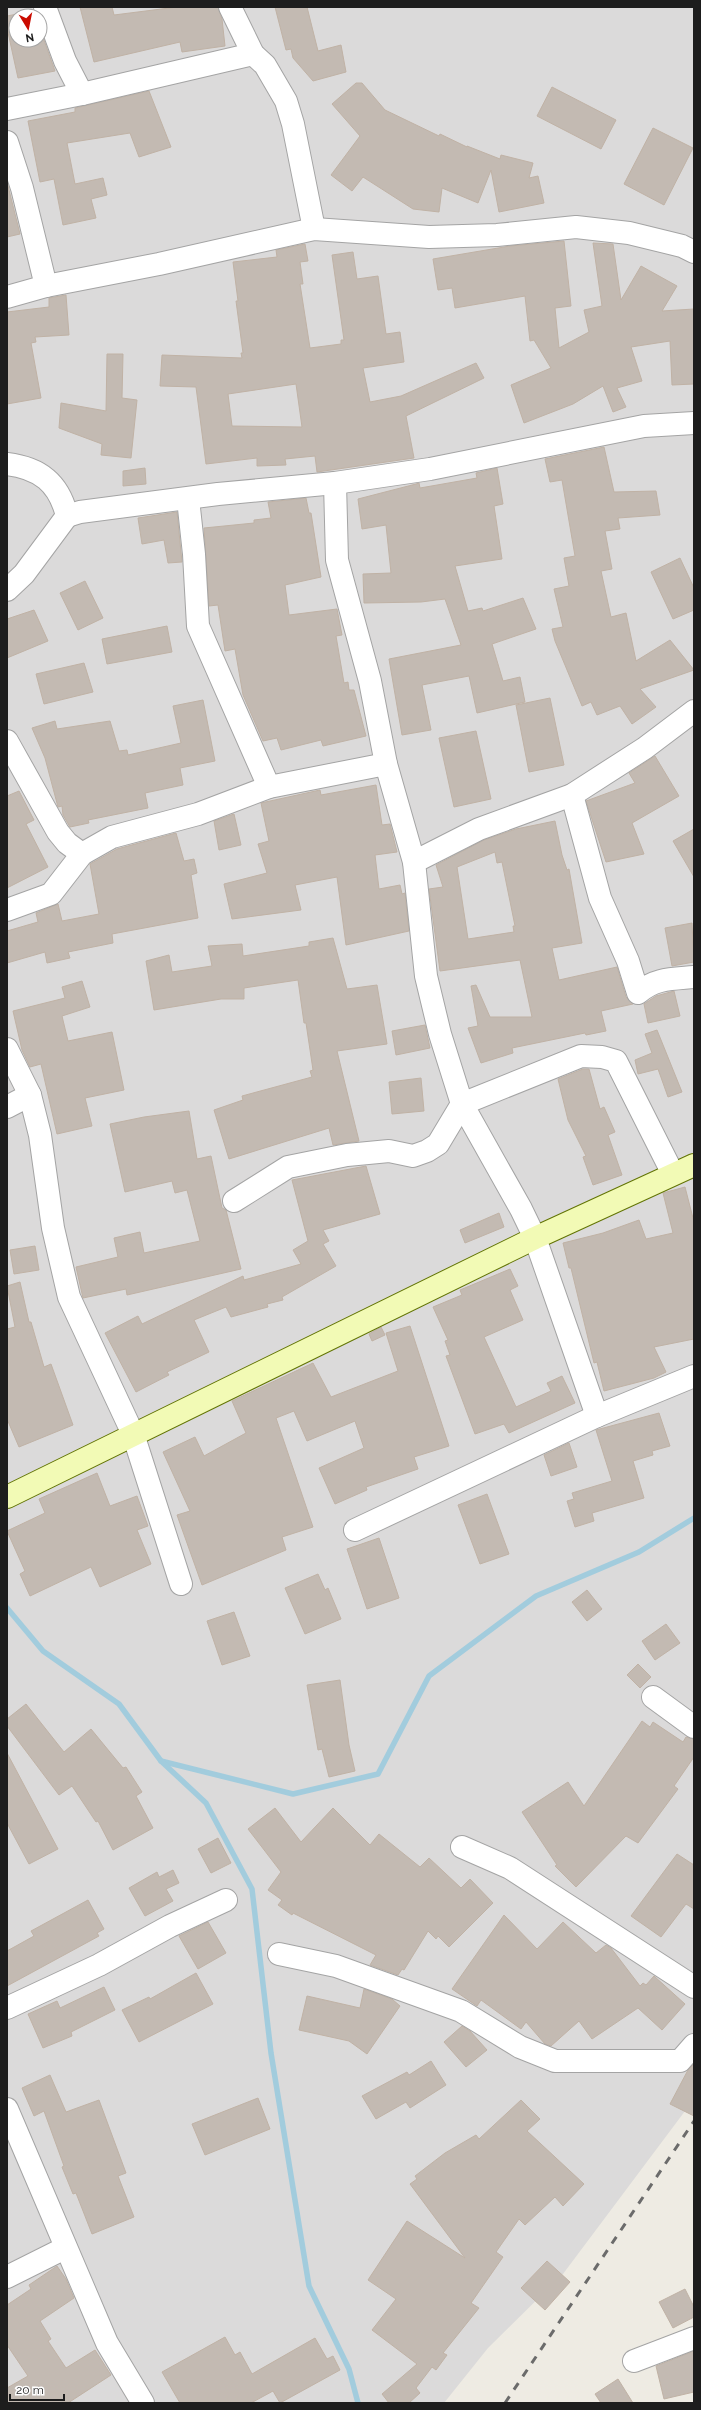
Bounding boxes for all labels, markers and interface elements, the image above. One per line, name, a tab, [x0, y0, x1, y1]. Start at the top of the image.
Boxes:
north arrow	[8, 8, 48, 48]
text: N	[24, 30, 35, 44]
scale bar	[10, 2376, 64, 2402]
text: 20 m	[16, 2383, 44, 2397]

